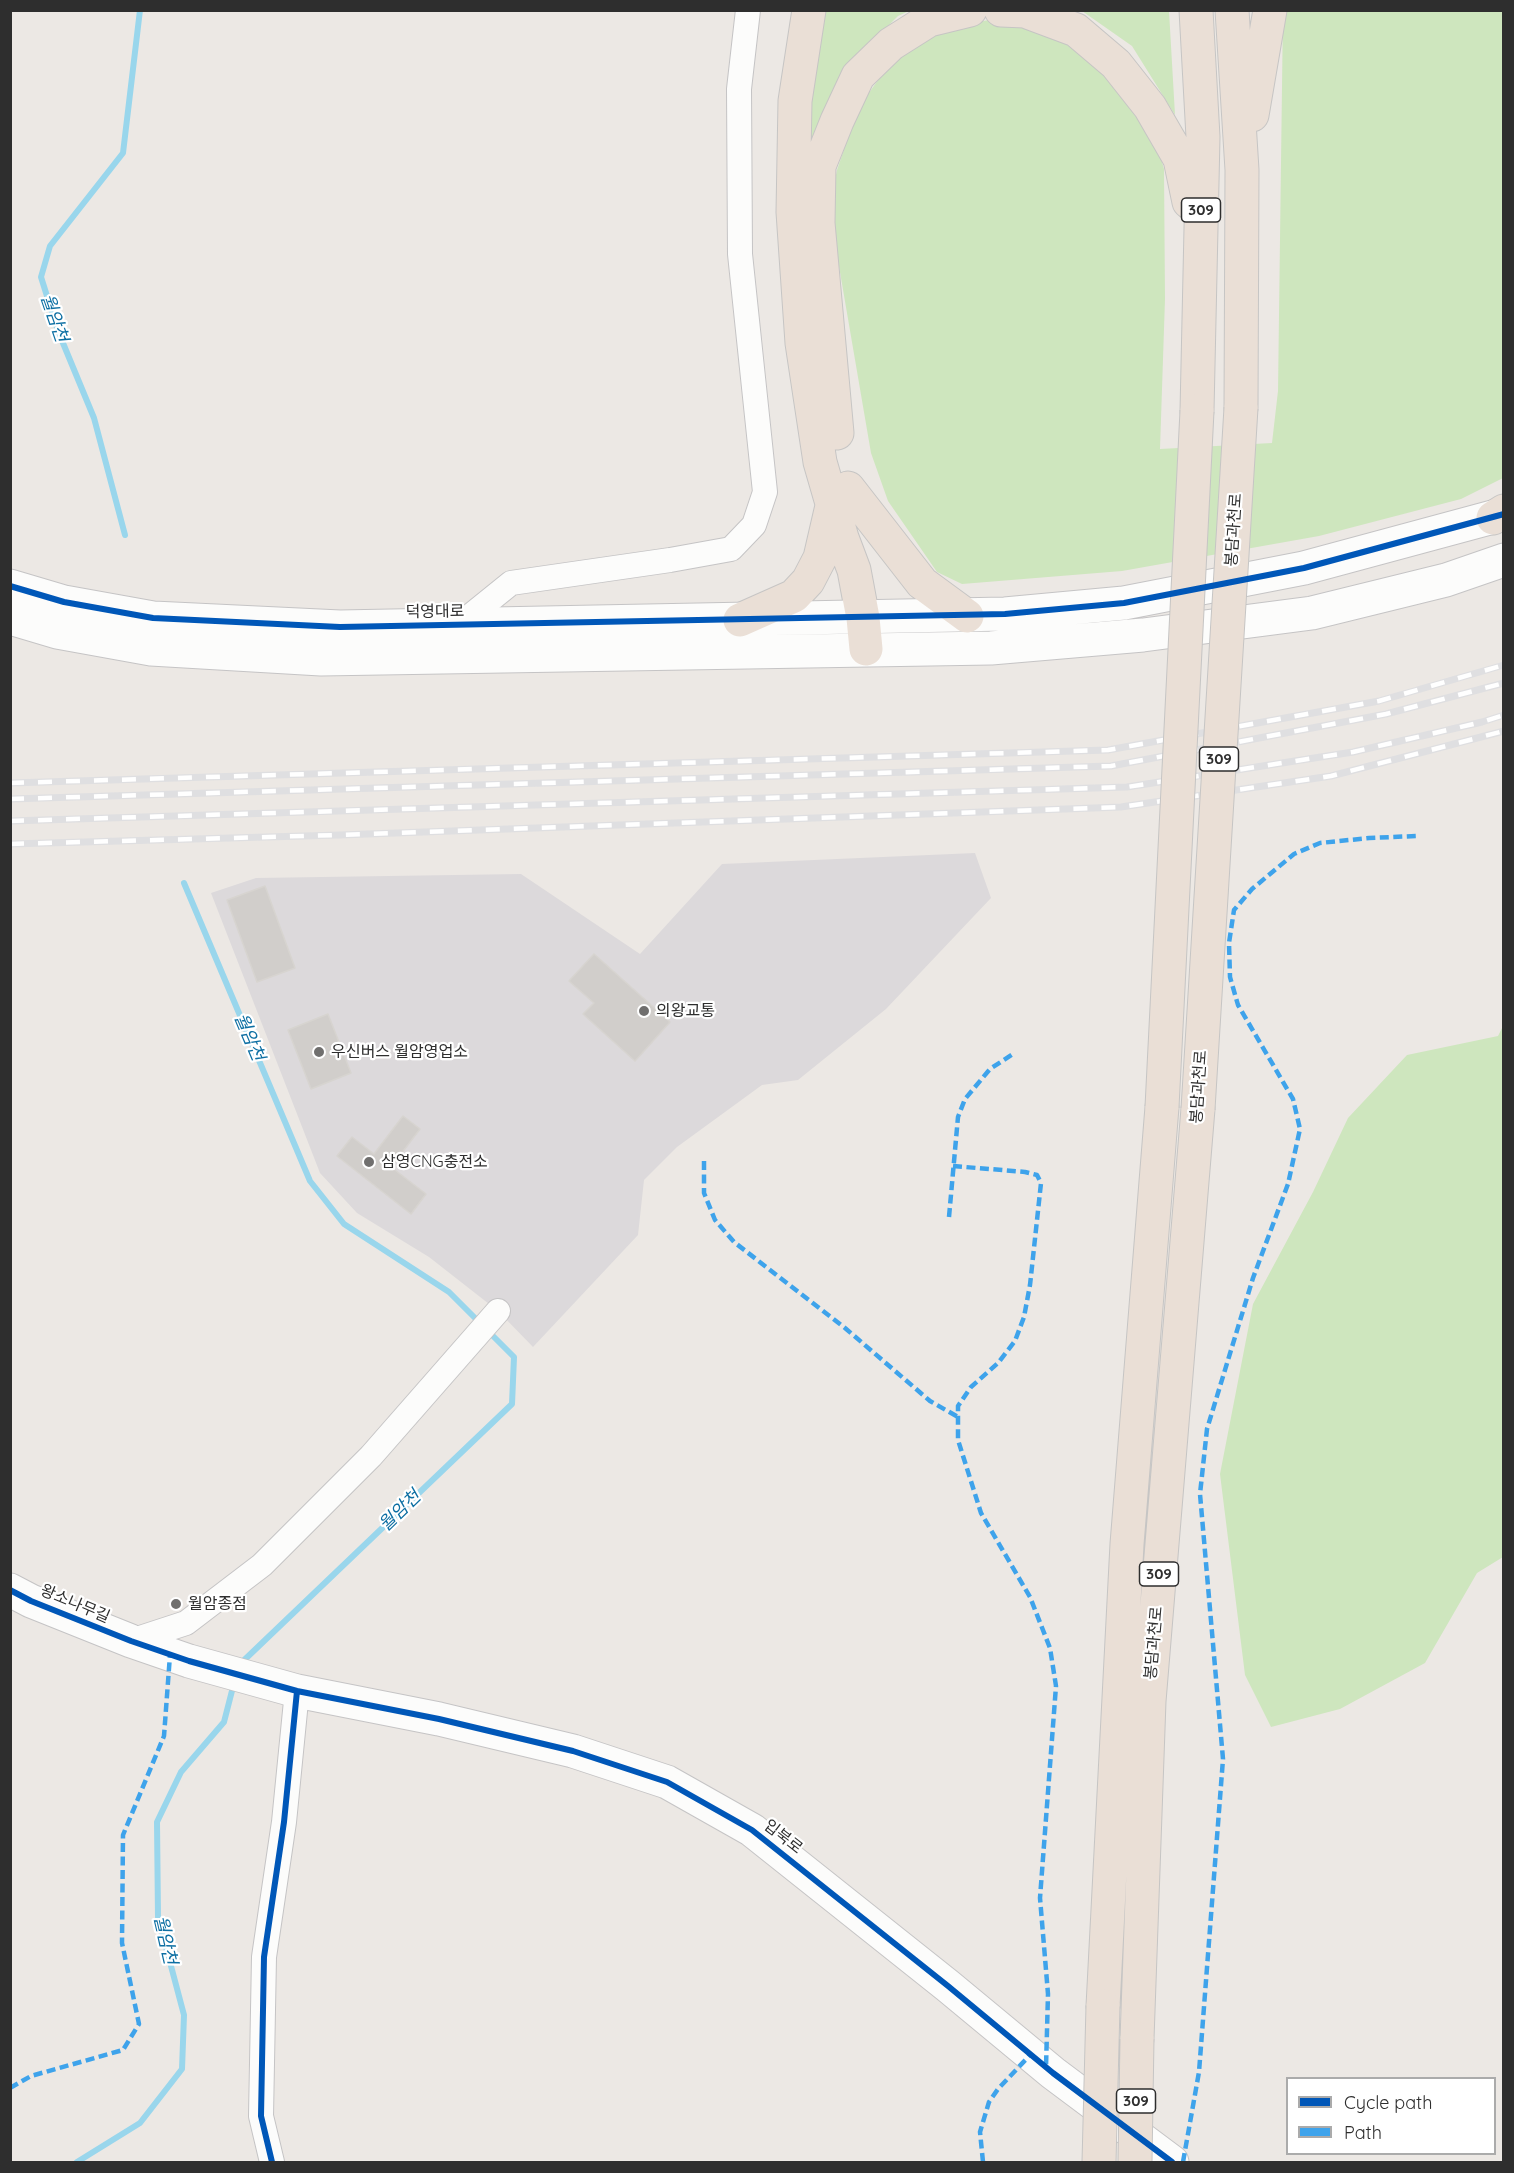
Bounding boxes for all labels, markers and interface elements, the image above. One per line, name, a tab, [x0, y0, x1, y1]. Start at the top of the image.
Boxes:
road number: 309	[1182, 198, 1220, 222]
water label: 월암천	[36, 291, 72, 345]
street label: 봉담과천로	[1222, 493, 1246, 567]
street label: 덕영대로	[405, 602, 465, 622]
road number: 309	[1200, 747, 1238, 771]
place label: 의왕교통	[656, 1001, 715, 1021]
marker: 의왕교통	[637, 1004, 651, 1018]
water label: 월암천	[229, 1010, 269, 1064]
place label: 우신버스 월암영업소	[331, 1042, 468, 1062]
marker: 우신버스 월암영업소	[312, 1045, 326, 1059]
street label: 봉담과천로	[1187, 1050, 1211, 1124]
place label: 삼영CNG충전소	[381, 1152, 488, 1172]
marker: 삼영CNG충전소	[362, 1155, 376, 1169]
water label: 월암천	[375, 1486, 425, 1536]
road number: 309	[1140, 1562, 1178, 1586]
street label: 왕소나무길	[37, 1581, 113, 1627]
place label: 월암종점	[188, 1594, 247, 1614]
marker: 월암종점	[169, 1597, 183, 1611]
street label: 봉담과천로	[1141, 1606, 1167, 1680]
street label: 입북로	[760, 1816, 806, 1858]
water label: 월암천	[149, 1913, 181, 1967]
legend	[1286, 2077, 1496, 2155]
road number: 309	[1116, 2089, 1156, 2113]
text: Cycle path	[1344, 2091, 1432, 2114]
text: Path	[1344, 2121, 1382, 2144]

